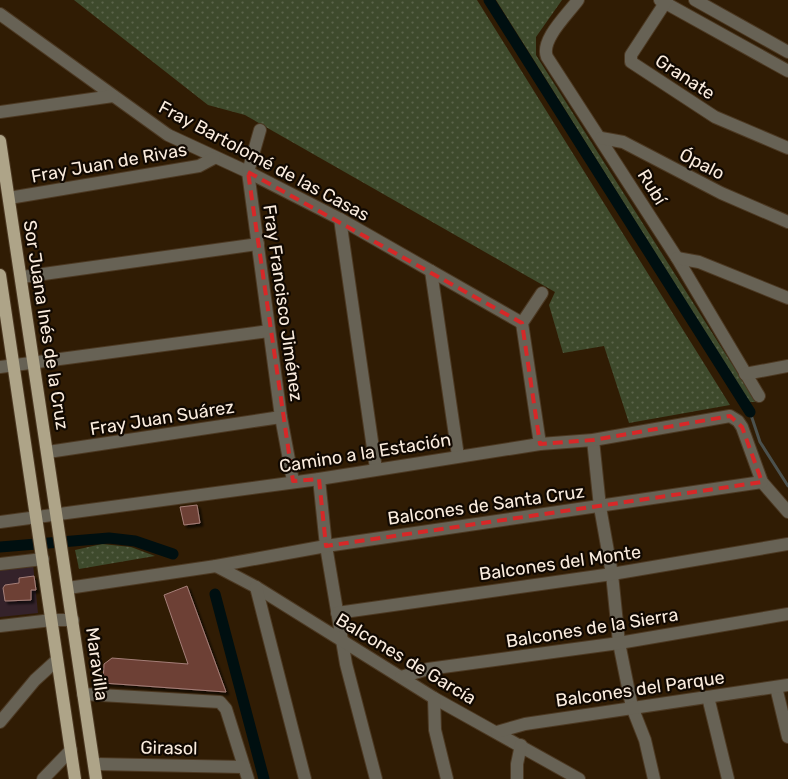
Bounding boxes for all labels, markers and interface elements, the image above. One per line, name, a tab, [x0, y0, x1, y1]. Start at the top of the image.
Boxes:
street label: Granate	[651, 50, 719, 104]
street label: Fray Bartolomé de las Casas	[155, 96, 373, 226]
street label: Fray Juan de Rivas	[29, 138, 189, 188]
street label: Ópalo	[676, 143, 728, 185]
street label: Rubí	[633, 165, 672, 210]
street label: Fray Francisco Jiménez	[258, 203, 308, 403]
street label: Sor Juana Inés de la Cruz	[19, 219, 73, 431]
street label: Fray Juan Suárez	[88, 396, 236, 440]
street label: Camino a la Estación	[278, 429, 452, 477]
street label: Balcones de Santa Cruz	[386, 480, 586, 530]
street label: Balcones del Monte	[478, 541, 642, 585]
street label: Balcones de la Sierra	[504, 604, 680, 652]
street label: Balcones de García	[332, 609, 480, 709]
street label: Maravilla	[81, 626, 113, 702]
street label: Balcones del Parque	[554, 666, 726, 712]
street label: Girasol	[140, 737, 198, 759]

